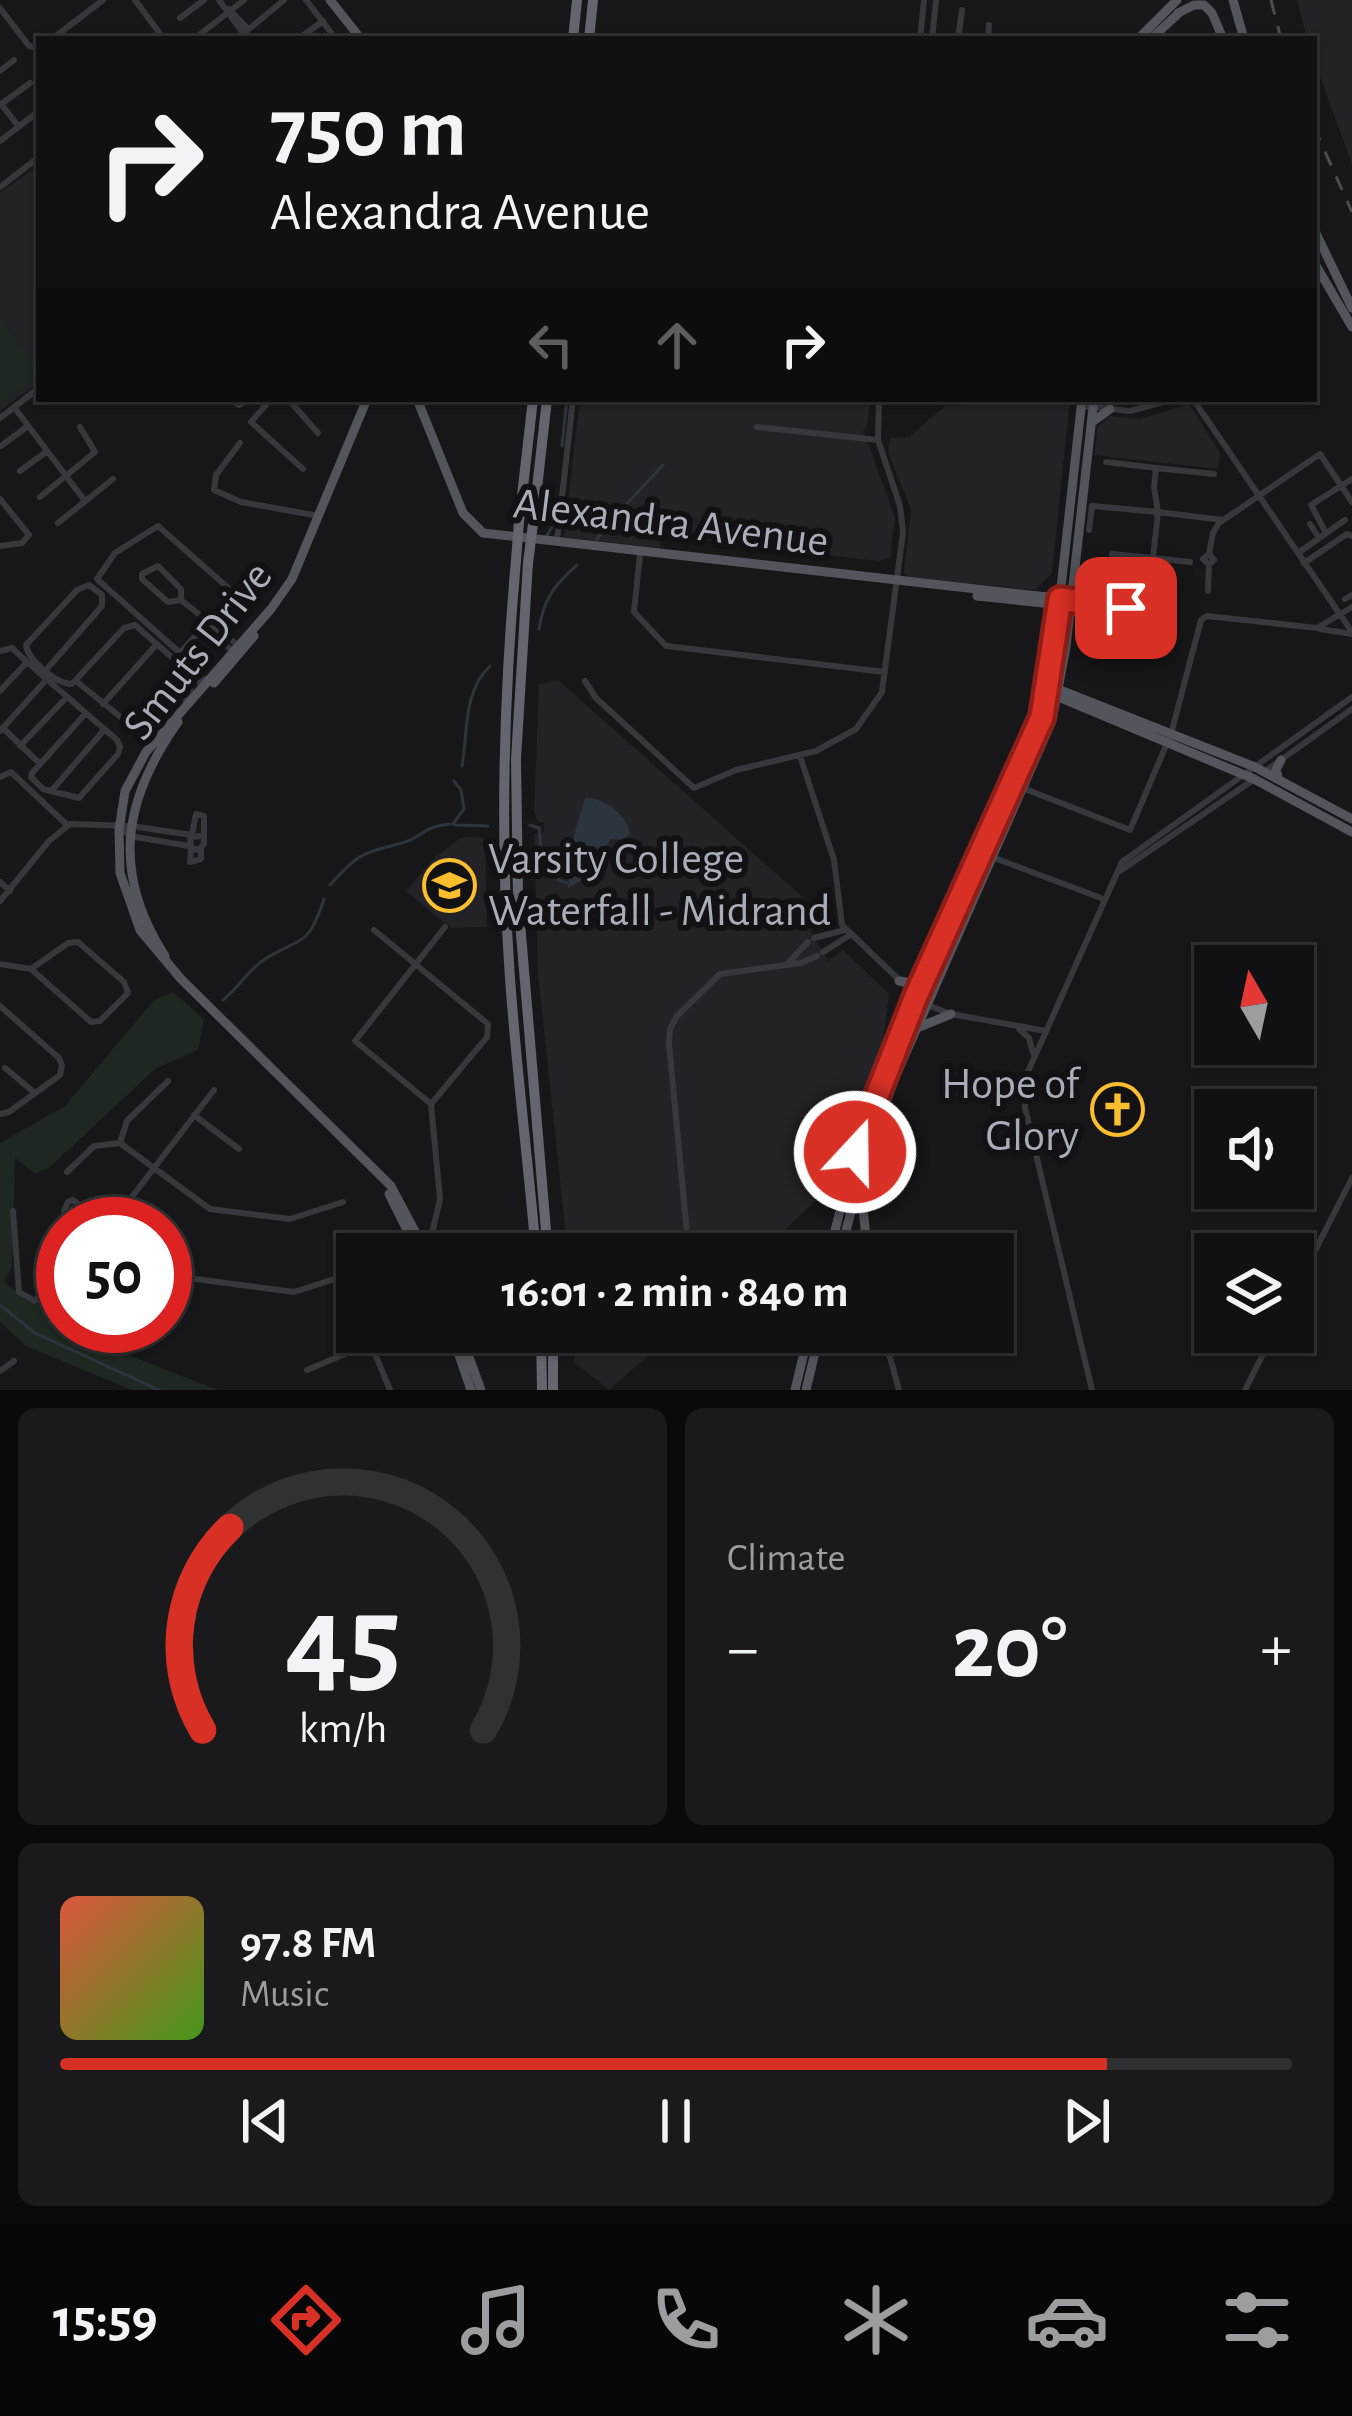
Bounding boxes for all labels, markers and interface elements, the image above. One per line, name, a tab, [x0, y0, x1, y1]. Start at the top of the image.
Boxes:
icon: right	[72, 84, 228, 240]
text: 750 m	[270, 88, 467, 172]
text: Alexandra Avenue	[270, 186, 650, 240]
icon: left	[518, 312, 584, 378]
icon: ahead	[644, 312, 710, 378]
icon: right	[770, 312, 836, 378]
street label: Alexandra Avenue	[511, 481, 831, 565]
street label: Smuts Drive	[115, 554, 281, 748]
pin	[1075, 557, 1177, 659]
icon: arrive	[1093, 575, 1159, 641]
place label: Varsity College Waterfall - Midrand	[488, 837, 831, 934]
school or university icon: Varsity College Waterfall - Midrand	[421, 857, 477, 913]
north arrow	[1194, 945, 1314, 1065]
map controls	[1194, 945, 1314, 1353]
place label: Hope of Glory	[941, 1062, 1081, 1159]
church icon: Hope of Glory	[1090, 1082, 1146, 1138]
position arrow	[792, 1089, 918, 1215]
button: sound	[1194, 1089, 1314, 1209]
speed limit sign: 50	[36, 1197, 192, 1353]
button: layers	[1194, 1233, 1314, 1353]
text: 16:01 · 2 min · 840 m	[502, 1270, 848, 1315]
text: Climate	[727, 1539, 845, 1578]
text: 45	[284, 1579, 401, 1704]
text: 20°	[952, 1604, 1067, 1694]
text: −	[727, 1616, 759, 1682]
text: +	[1260, 1616, 1292, 1682]
text: km/h	[298, 1707, 387, 1750]
text: 97.8 FM	[240, 1921, 376, 1966]
text: Music	[240, 1975, 329, 2014]
icon: previous	[232, 2088, 298, 2154]
icon: pause	[643, 2088, 709, 2154]
icon: next	[1054, 2088, 1120, 2154]
icon: directions	[264, 2278, 348, 2362]
icon: music	[454, 2278, 538, 2362]
icon: phone	[644, 2278, 728, 2362]
icon: climate	[834, 2278, 918, 2362]
icon: car	[1025, 2278, 1109, 2362]
icon: filters	[1215, 2278, 1299, 2362]
text: 15:59	[53, 2293, 158, 2347]

